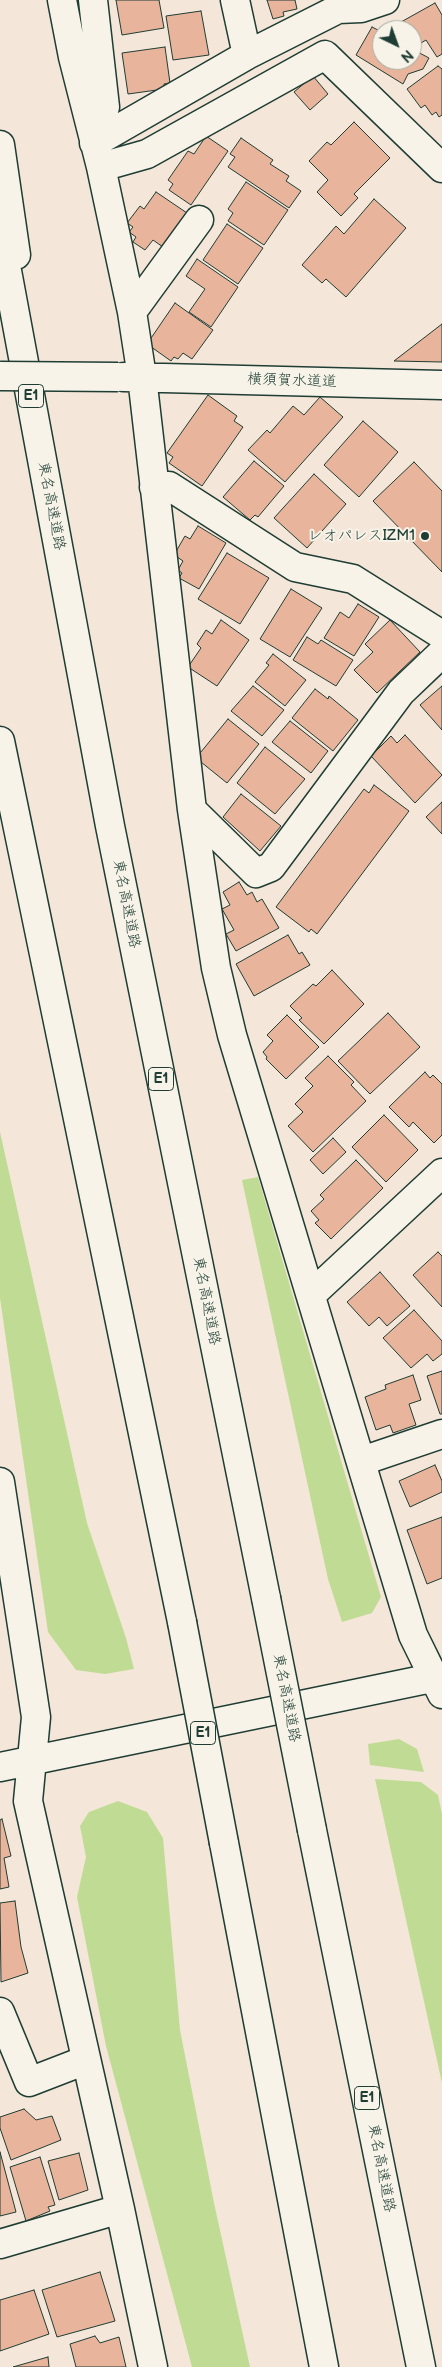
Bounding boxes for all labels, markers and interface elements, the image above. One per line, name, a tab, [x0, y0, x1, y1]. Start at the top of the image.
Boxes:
north arrow	[372, 20, 422, 70]
text: N	[397, 46, 416, 66]
street label: 横須賀水道道	[247, 370, 337, 392]
road number: E1	[18, 384, 44, 408]
street label: 東名高速道路	[34, 460, 68, 552]
place label: レオパレスIZM1	[307, 527, 415, 545]
marker: レオパレスIZM1	[419, 530, 431, 542]
street label: 東名高速道路	[109, 858, 143, 950]
road number: E1	[148, 1068, 174, 1090]
street label: 東名高速道路	[189, 1255, 223, 1347]
street label: 東名高速道路	[269, 1652, 303, 1744]
road number: E1	[190, 1722, 216, 1745]
road number: E1	[354, 2086, 380, 2110]
street label: 東名高速道路	[364, 2122, 398, 2214]

